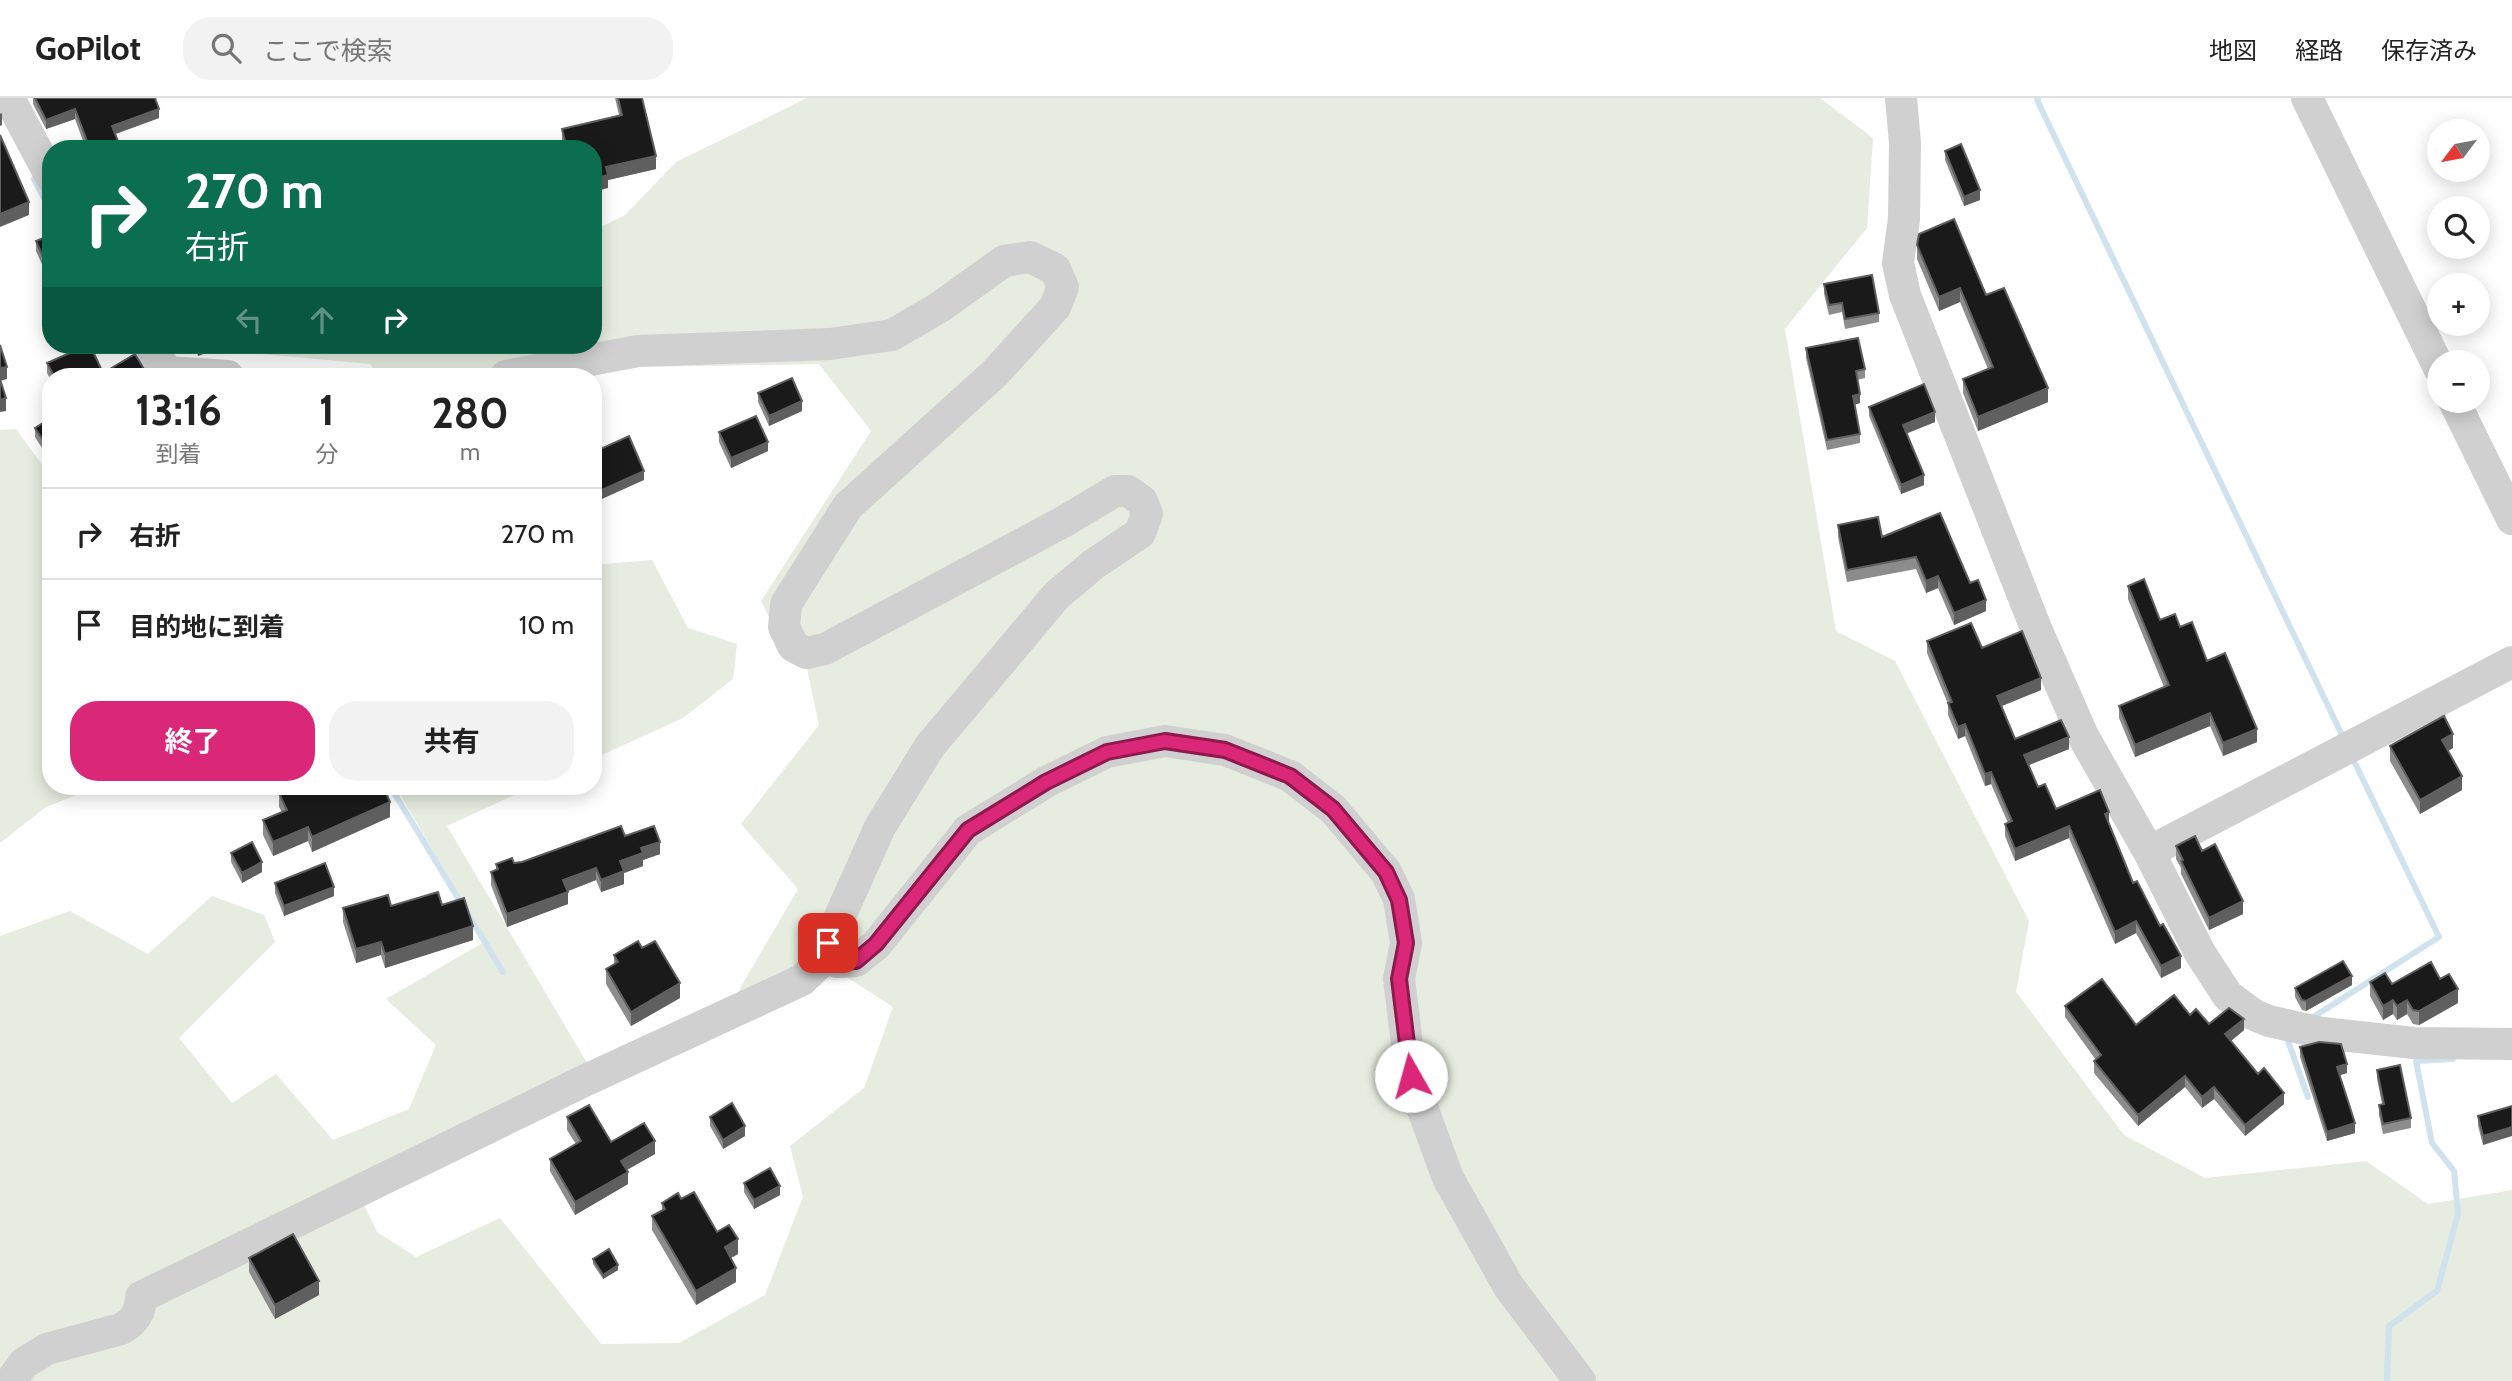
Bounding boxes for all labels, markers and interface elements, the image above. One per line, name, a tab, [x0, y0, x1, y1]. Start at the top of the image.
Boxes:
search box	[183, 17, 673, 80]
text: GoPilot	[35, 28, 141, 68]
icon: search	[207, 29, 245, 67]
text: ここで検索	[263, 35, 393, 67]
text: 地図	[2209, 36, 2257, 65]
text: 経路	[2295, 36, 2343, 65]
text: 保存済み	[2381, 36, 2477, 65]
north arrow	[2427, 119, 2490, 182]
map controls	[2427, 119, 2490, 413]
text: 270 m	[185, 161, 324, 220]
icon: right	[70, 168, 161, 259]
button: search	[2427, 196, 2490, 259]
text: 右折	[185, 227, 249, 266]
button: +	[2427, 273, 2490, 336]
icon: left	[230, 301, 268, 339]
icon: ahead	[303, 301, 341, 339]
icon: right	[376, 301, 414, 339]
button: −	[2427, 350, 2490, 413]
text: 13:16	[135, 384, 222, 436]
text: 1	[319, 384, 334, 436]
text: 280	[431, 387, 509, 439]
text: m	[460, 438, 480, 466]
text: 到着	[156, 440, 202, 468]
text: 分	[315, 440, 338, 468]
icon: right	[70, 515, 108, 553]
text: 270 m	[501, 518, 574, 550]
text: 右折	[129, 520, 181, 552]
icon: arrive	[70, 606, 108, 644]
text: 10 m	[519, 609, 574, 641]
text: 目的地に到着	[129, 611, 285, 643]
button: 終了	[70, 701, 315, 781]
button: 共有	[329, 701, 574, 781]
pin	[798, 913, 858, 973]
icon: arrive	[809, 924, 847, 962]
position arrow	[1374, 1039, 1448, 1113]

